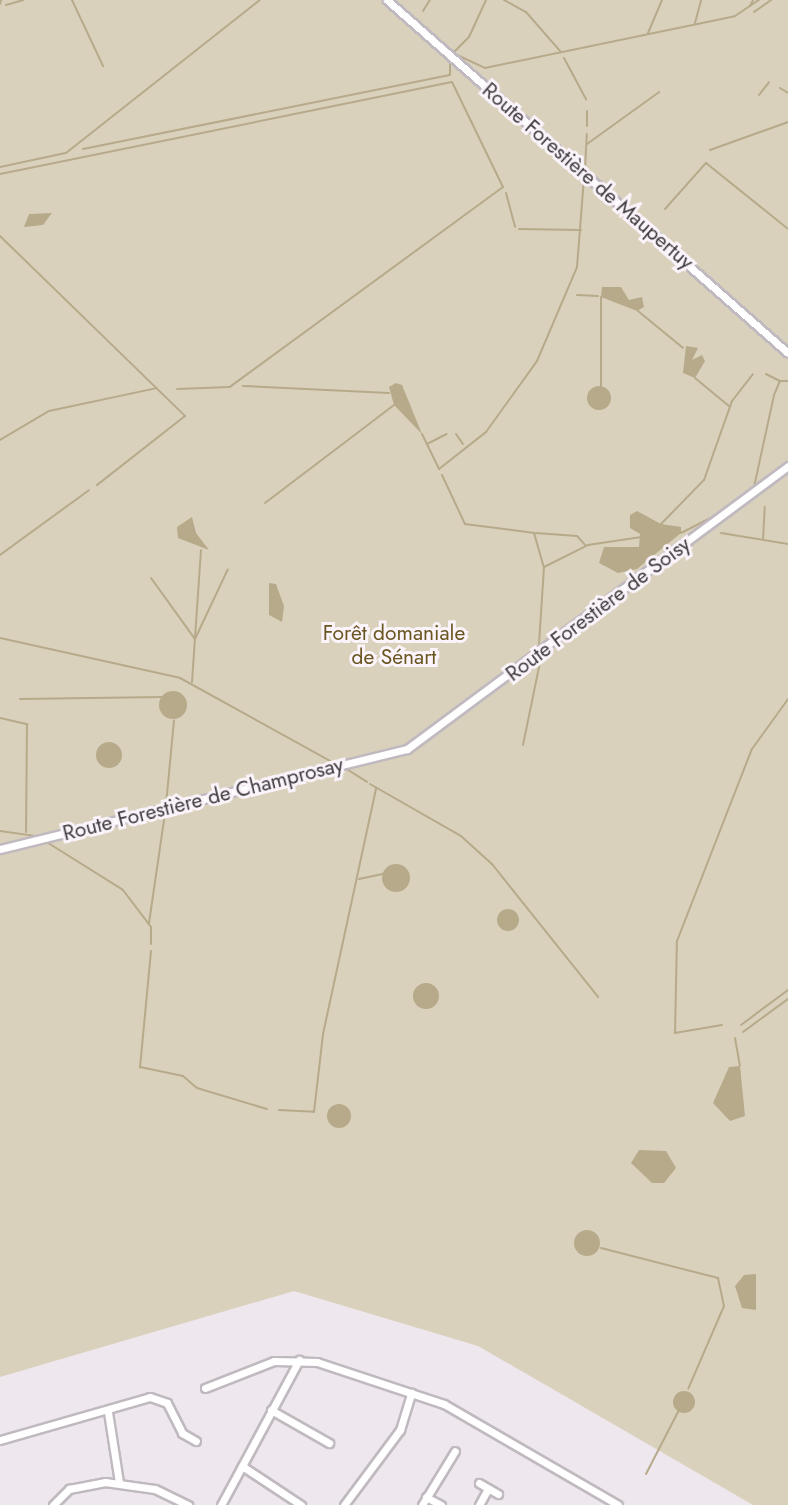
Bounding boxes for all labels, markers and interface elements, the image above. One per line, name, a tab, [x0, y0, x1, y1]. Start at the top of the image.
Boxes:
street label: Route Forestière de Maupertuy	[477, 77, 699, 275]
street label: Route Forestière de Soisy	[501, 531, 695, 687]
park label: Forêt domaniale de Sénart	[323, 620, 465, 670]
street label: Route Forestière de Champrosay	[60, 752, 346, 846]

